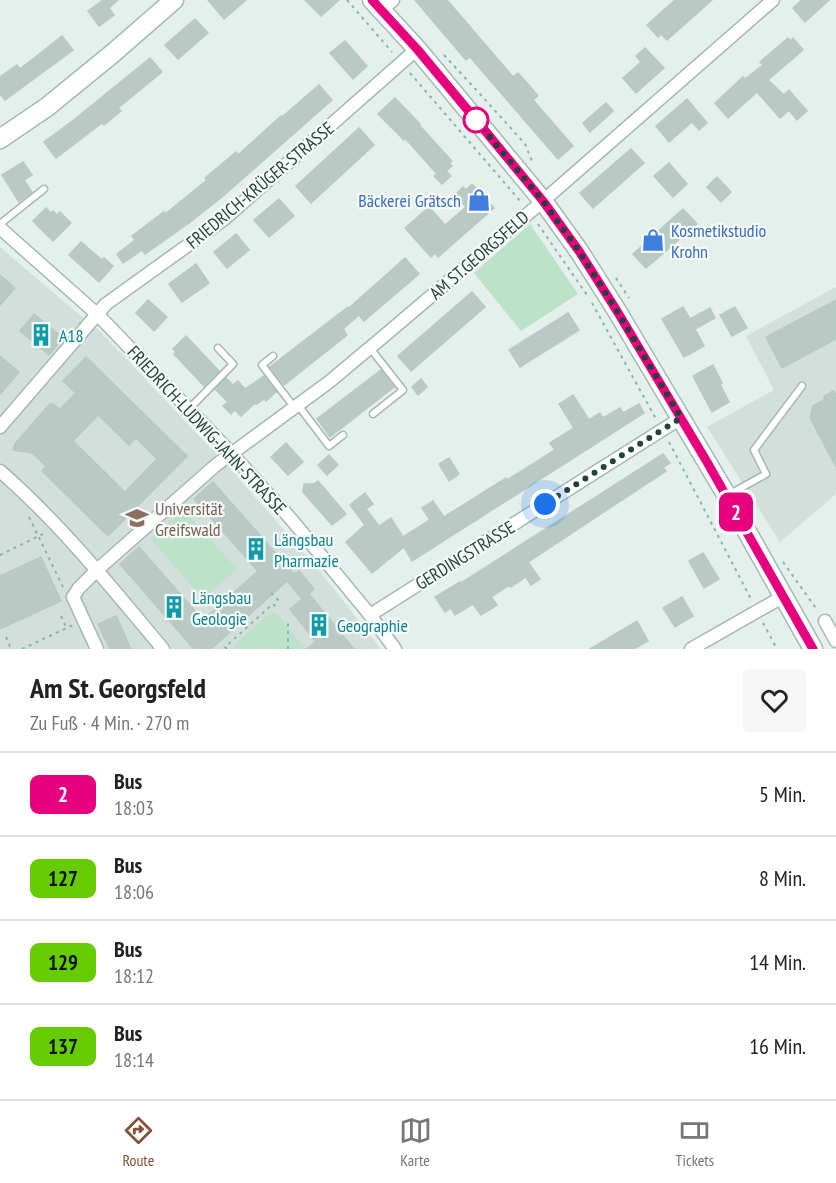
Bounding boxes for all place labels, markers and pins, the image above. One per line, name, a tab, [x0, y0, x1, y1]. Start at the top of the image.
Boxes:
unlabelled marker	[463, 107, 489, 133]
shop icon: Bäckerei Grätsch	[466, 187, 492, 213]
place label: Bäckerei Grätsch	[358, 189, 461, 212]
place label: Kosmetikstudio Krohn	[671, 219, 767, 263]
shop icon: Kosmetikstudio Krohn	[640, 227, 666, 253]
building icon: A18	[28, 322, 54, 348]
place label: A18	[59, 324, 84, 347]
place label: Universität Greifswald	[155, 497, 223, 541]
school or university icon: Universität Greifswald	[124, 505, 150, 531]
place label: Längsbau Pharmazie	[274, 528, 339, 572]
building icon: Längsbau Pharmazie	[243, 536, 269, 562]
place label: Längsbau Geologie	[192, 586, 251, 630]
building icon: Längsbau Geologie	[161, 594, 187, 620]
building icon: Geographie	[306, 612, 332, 638]
place label: Geographie	[337, 614, 408, 637]

